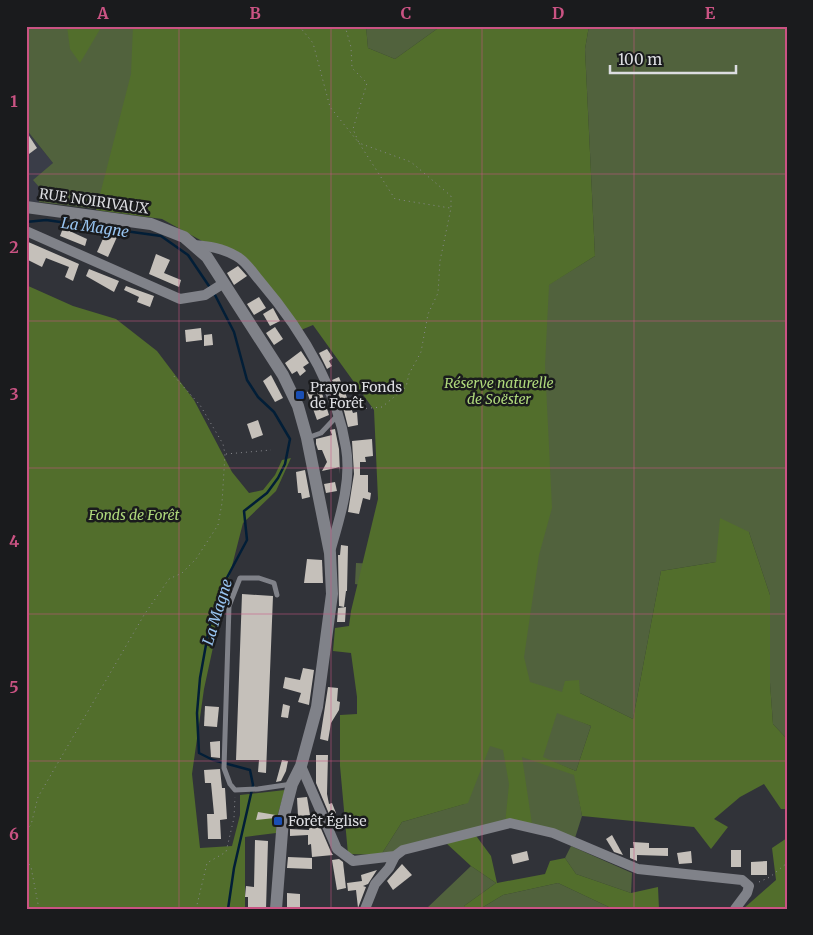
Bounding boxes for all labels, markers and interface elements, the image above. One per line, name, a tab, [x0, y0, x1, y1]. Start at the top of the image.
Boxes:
text: A	[96, 3, 109, 23]
text: B	[249, 3, 261, 23]
text: C	[401, 3, 411, 23]
text: D	[552, 3, 564, 23]
text: E	[705, 3, 716, 23]
scale bar	[610, 42, 737, 74]
text: 100 m	[618, 50, 662, 69]
text: 1	[10, 91, 18, 111]
street label: RUE NOIRIVAUX	[38, 184, 150, 218]
water label: La Magne	[60, 213, 130, 241]
text: 2	[9, 237, 19, 257]
park label: Réserve naturelle de Soëster	[444, 374, 554, 408]
place label: Prayon Fonds de Forêt	[310, 378, 402, 412]
text: 3	[9, 384, 19, 404]
marker: Prayon Fonds de Forêt	[294, 389, 306, 401]
park label: Fonds de Forêt	[88, 506, 180, 524]
text: 4	[9, 531, 19, 551]
water label: La Magne	[198, 576, 236, 647]
text: 5	[9, 677, 19, 697]
place label: Forêt Église	[288, 812, 366, 830]
marker: Forêt Église	[272, 815, 284, 827]
text: 6	[9, 824, 19, 844]

